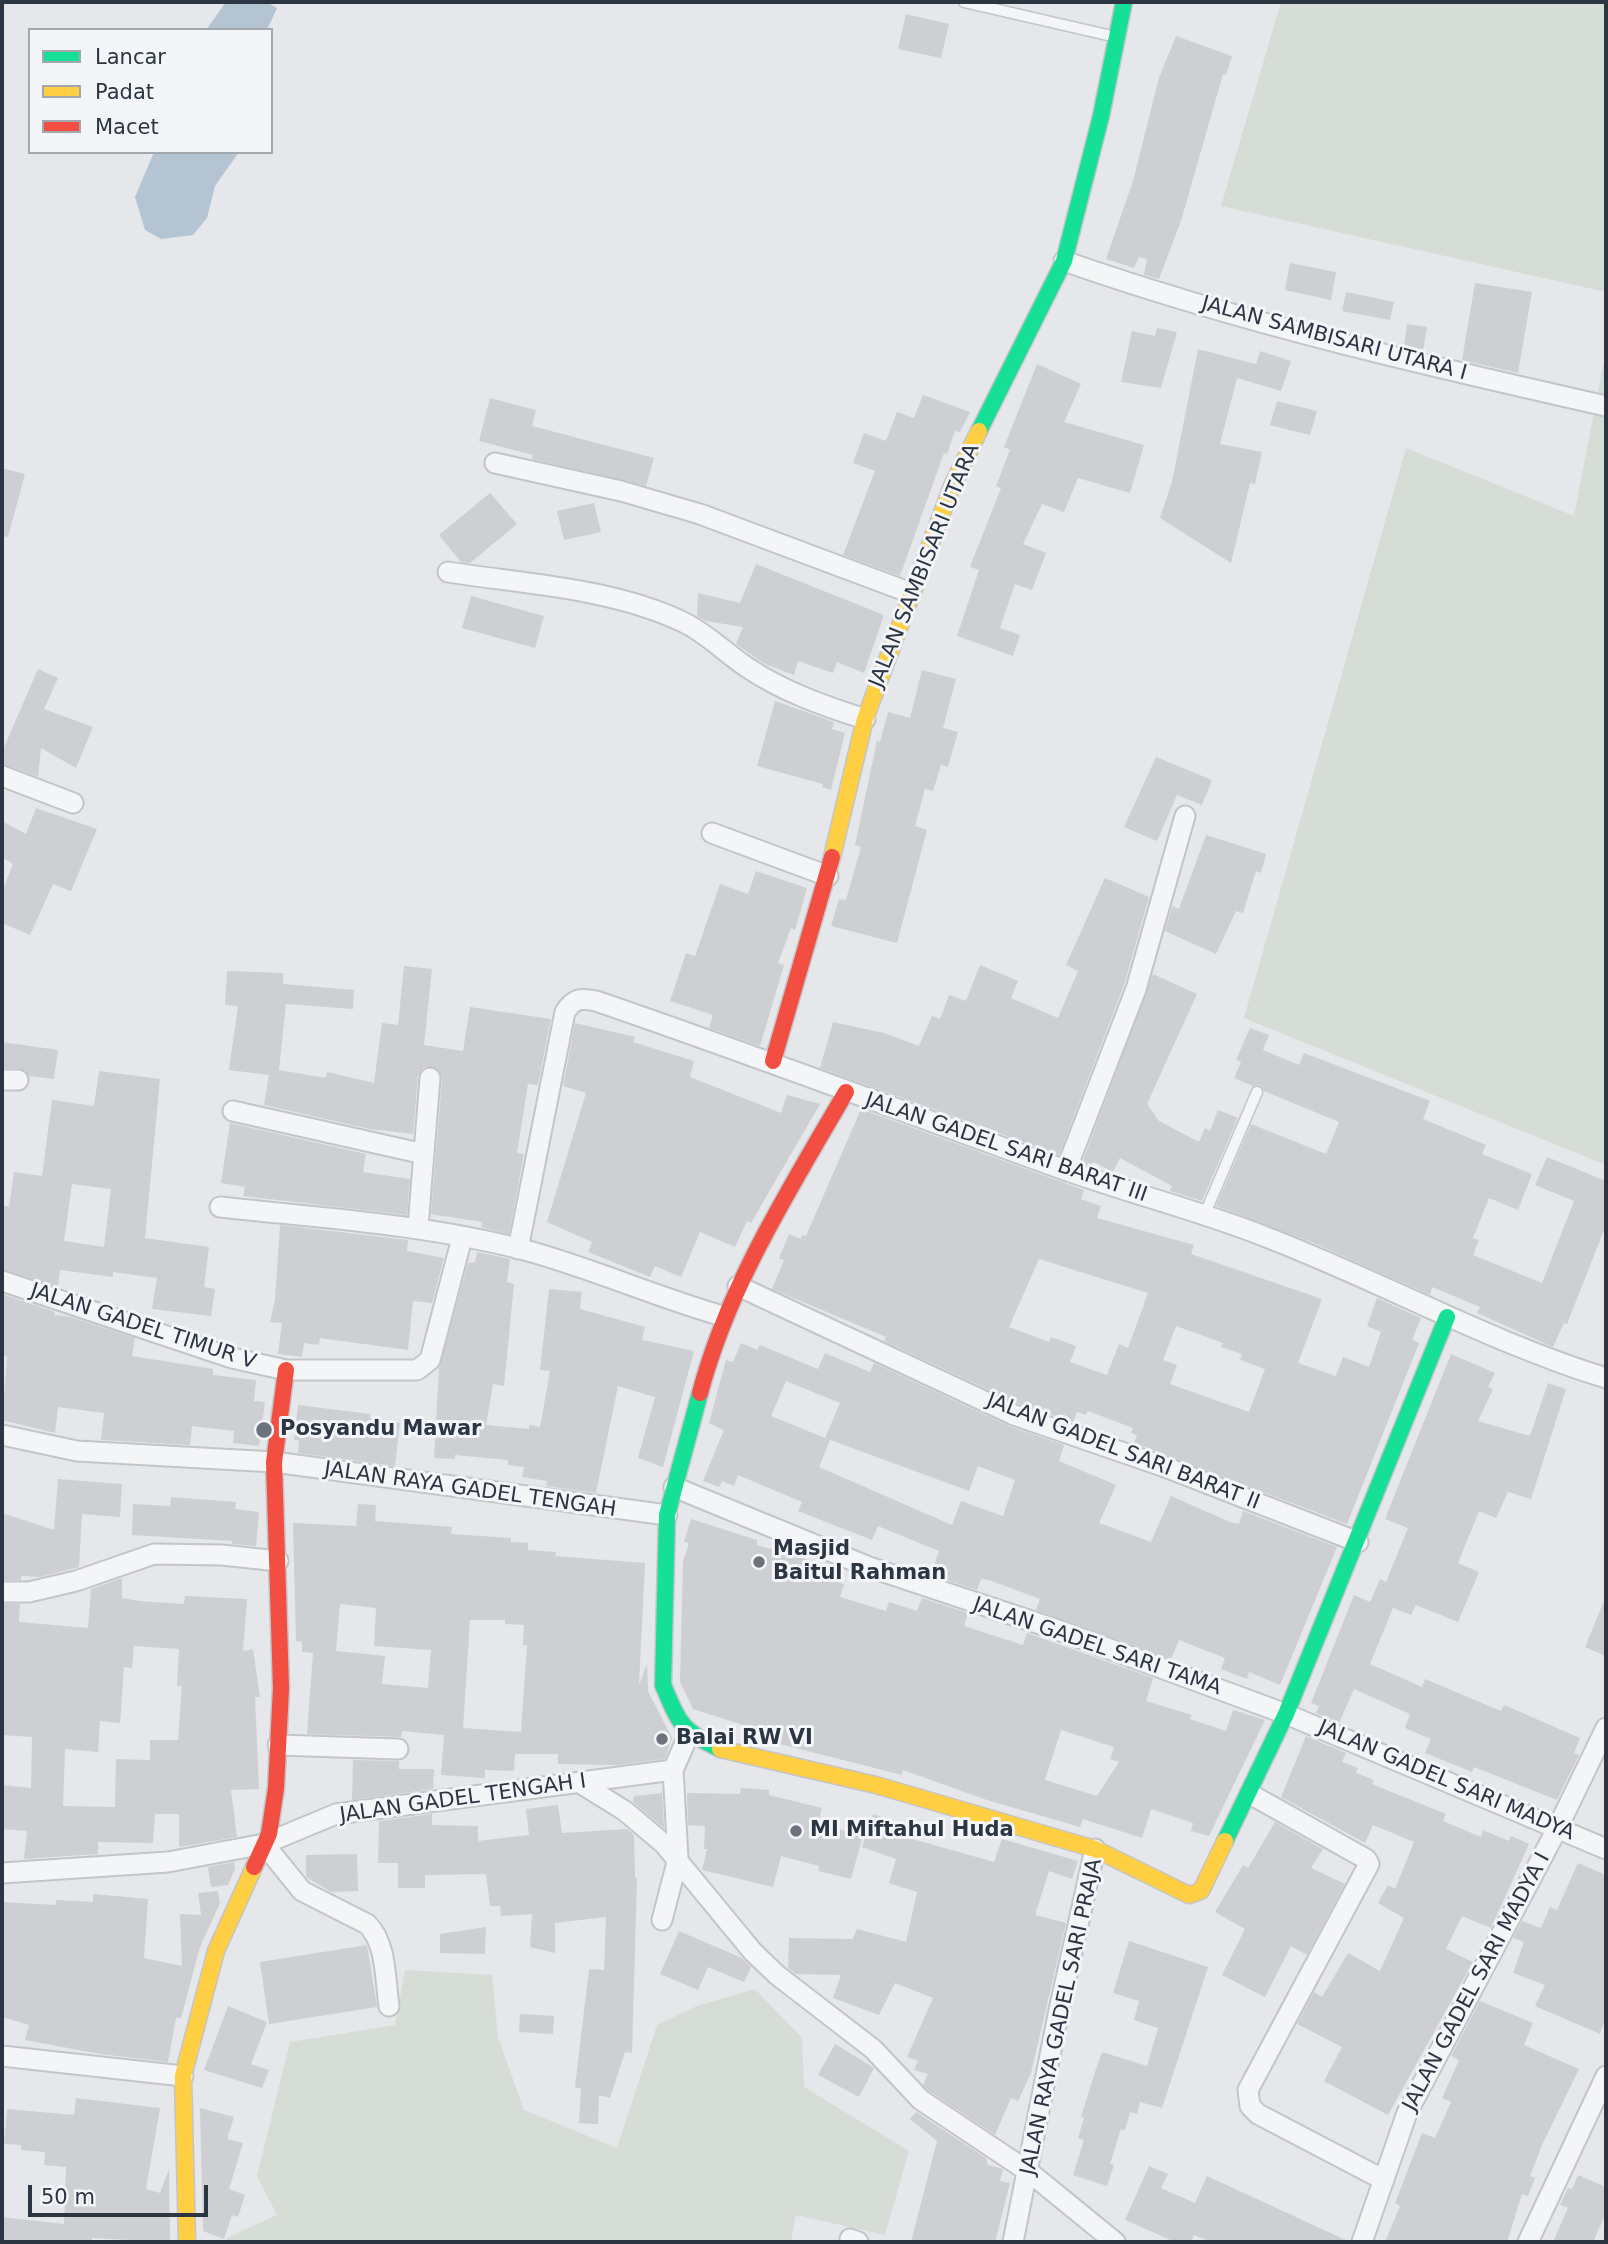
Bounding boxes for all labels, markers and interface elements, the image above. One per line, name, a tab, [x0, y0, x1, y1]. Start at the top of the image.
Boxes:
legend	[28, 28, 273, 154]
text: Lancar	[95, 45, 166, 69]
text: Padat	[95, 80, 154, 104]
text: Macet	[95, 115, 159, 139]
street label: JALAN SAMBISARI UTARA I	[1199, 291, 1469, 387]
street label: JALAN SAMBISARI UTARA	[865, 441, 985, 691]
street label: JALAN GADEL SARI BARAT III	[862, 1088, 1150, 1208]
street label: JALAN GADEL TIMUR V	[27, 1279, 259, 1375]
street label: JALAN GADEL SARI BARAT II	[983, 1388, 1263, 1516]
place label: Posyandu Mawar	[280, 1417, 481, 1443]
marker: Posyandu Mawar	[254, 1420, 274, 1440]
street label: JALAN RAYA GADEL TENGAH	[322, 1457, 618, 1523]
place label: Masjid Baitul Rahman	[773, 1537, 946, 1587]
marker: Masjid Baitul Rahman	[751, 1554, 767, 1570]
street label: JALAN GADEL SARI TAMA	[969, 1593, 1225, 1701]
street label: JALAN GADEL SARI MADYA	[1314, 1715, 1578, 1847]
place label: Balai RW VI	[676, 1726, 813, 1752]
marker: Balai RW VI	[654, 1731, 670, 1747]
street label: JALAN GADEL TENGAH I	[338, 1769, 588, 1829]
place label: MI Miftahul Huda	[810, 1818, 1014, 1844]
marker: MI Miftahul Huda	[788, 1823, 804, 1839]
street label: JALAN GADEL SARI MADYA I	[1398, 1848, 1556, 2116]
street label: JALAN RAYA GADEL SARI PRAJA	[1016, 1857, 1108, 2177]
scale bar	[32, 2170, 212, 2214]
text: 50 m	[41, 2185, 95, 2209]

